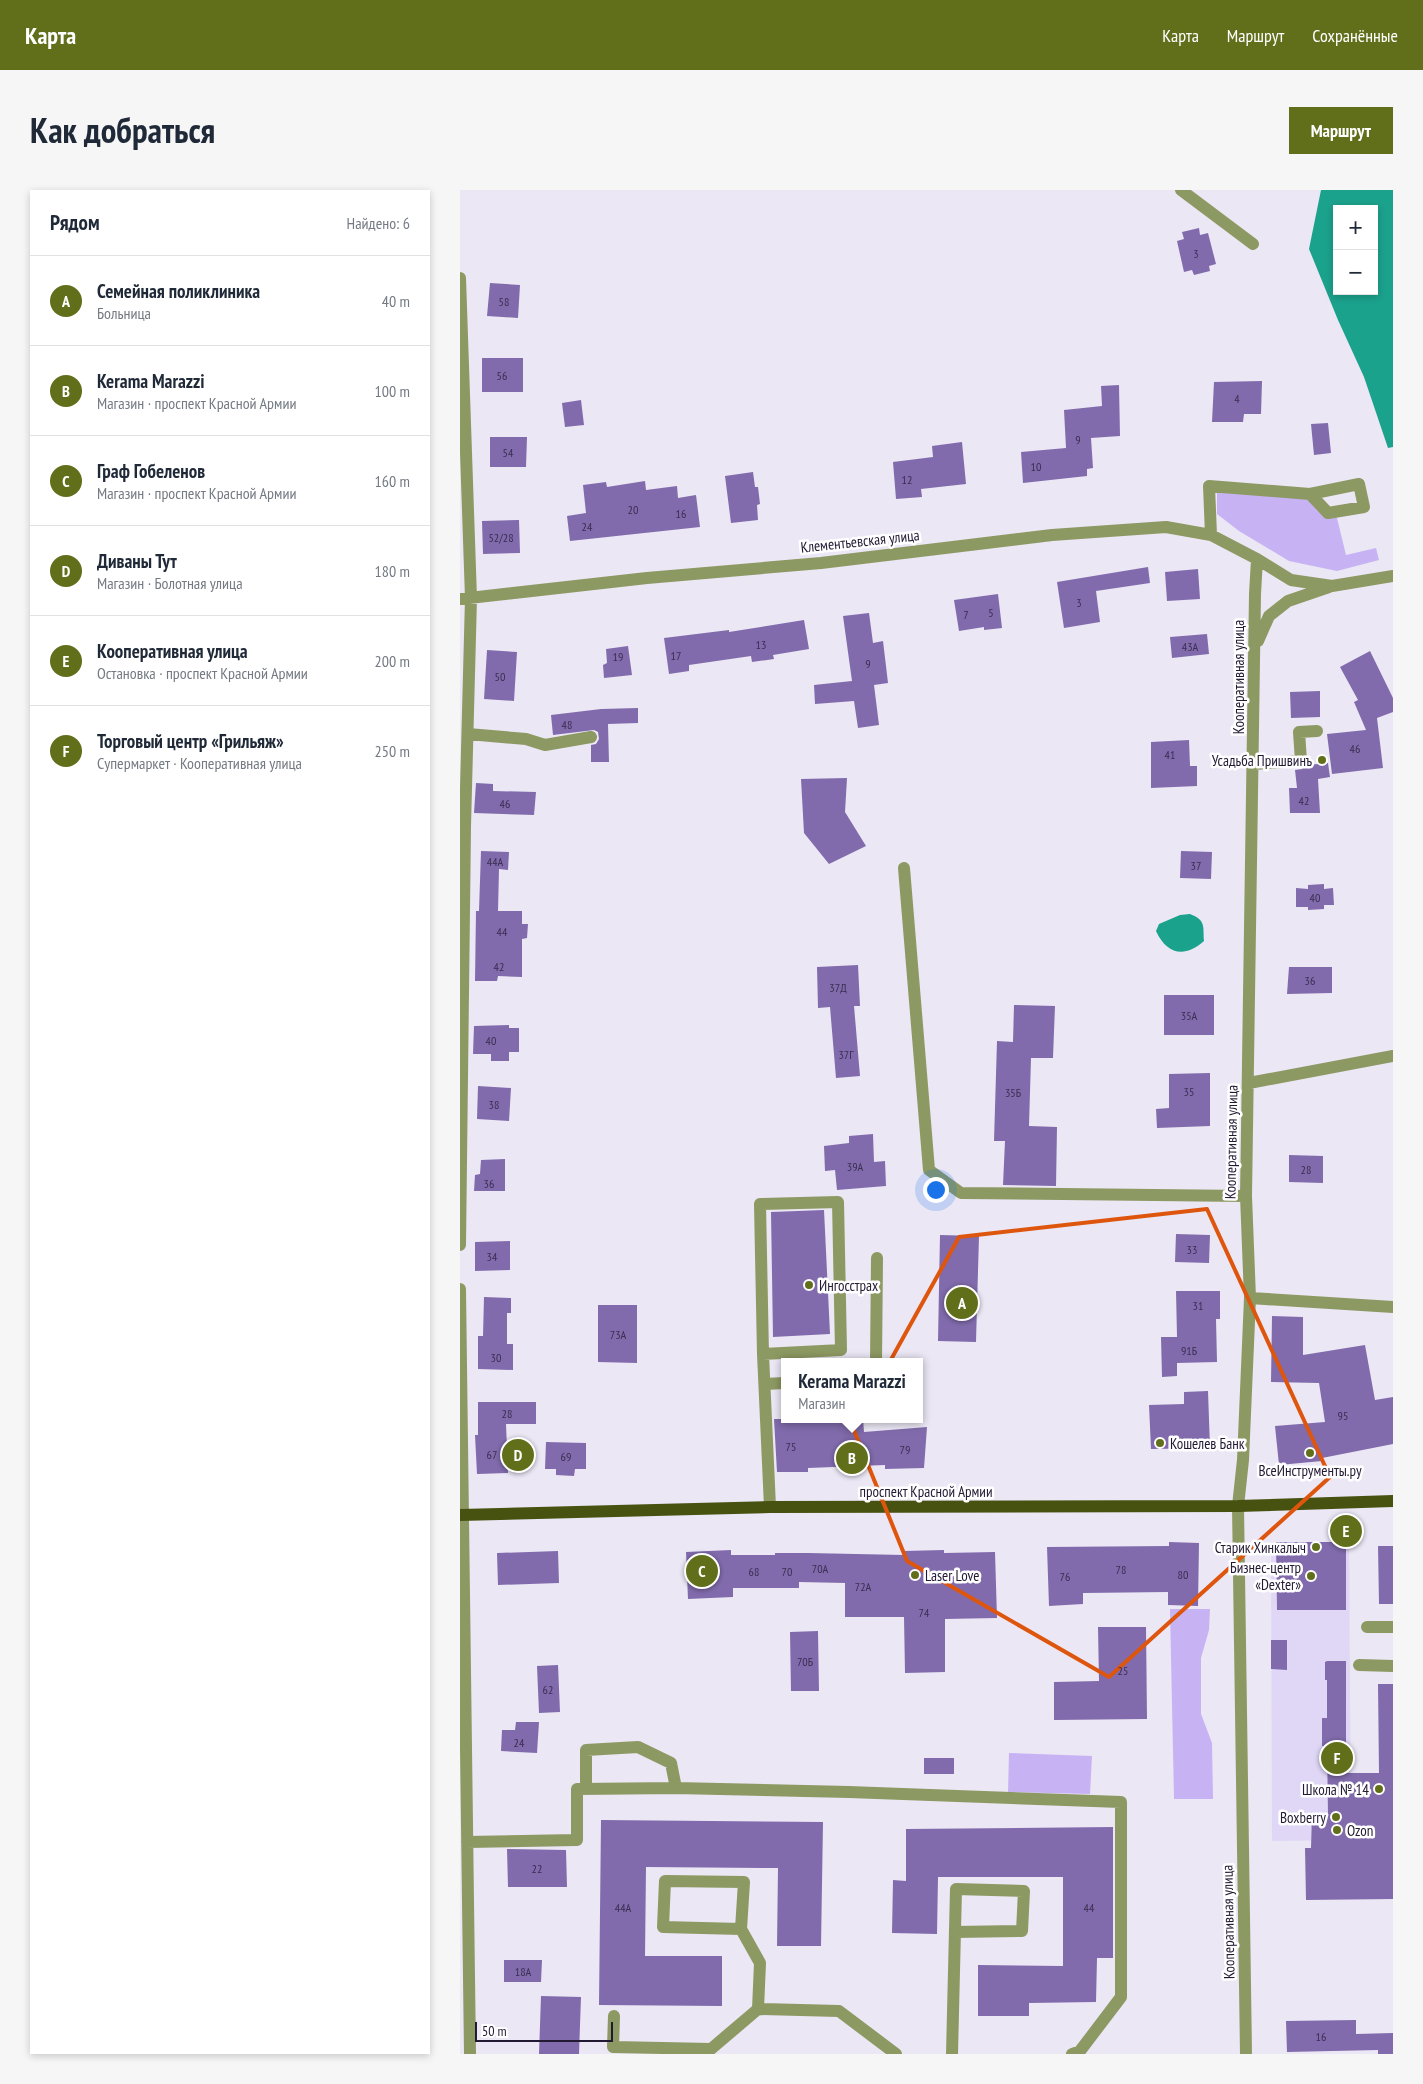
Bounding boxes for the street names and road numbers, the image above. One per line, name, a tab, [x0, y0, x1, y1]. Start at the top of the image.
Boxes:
street label: Клементьевская улица	[800, 525, 920, 557]
street label: Кооперативная улица	[1229, 620, 1248, 734]
street label: Кооперативная улица	[1221, 1085, 1241, 1199]
street label: проспект Красной Армии	[859, 1482, 993, 1501]
street label: Кооперативная улица	[1218, 1865, 1238, 1979]

